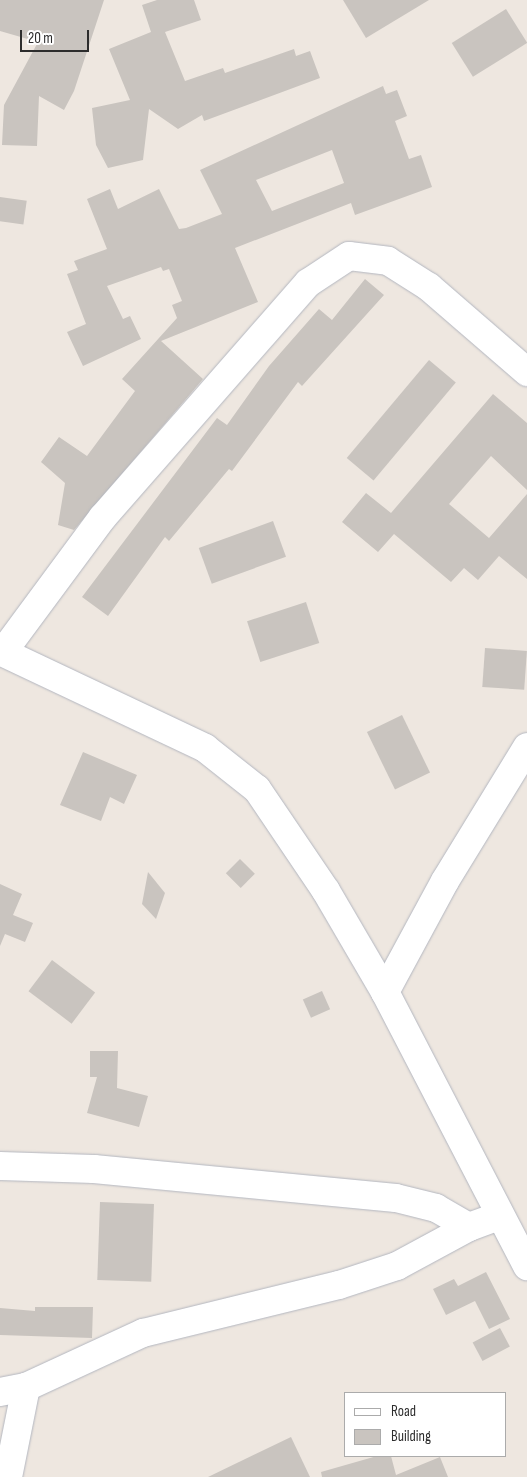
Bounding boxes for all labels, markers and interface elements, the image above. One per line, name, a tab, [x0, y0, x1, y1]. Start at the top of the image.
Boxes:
scale bar	[22, 20, 91, 52]
text: 20 m	[28, 29, 53, 48]
legend	[344, 1392, 507, 1457]
text: Road	[391, 1402, 416, 1421]
text: Building	[391, 1427, 431, 1446]

